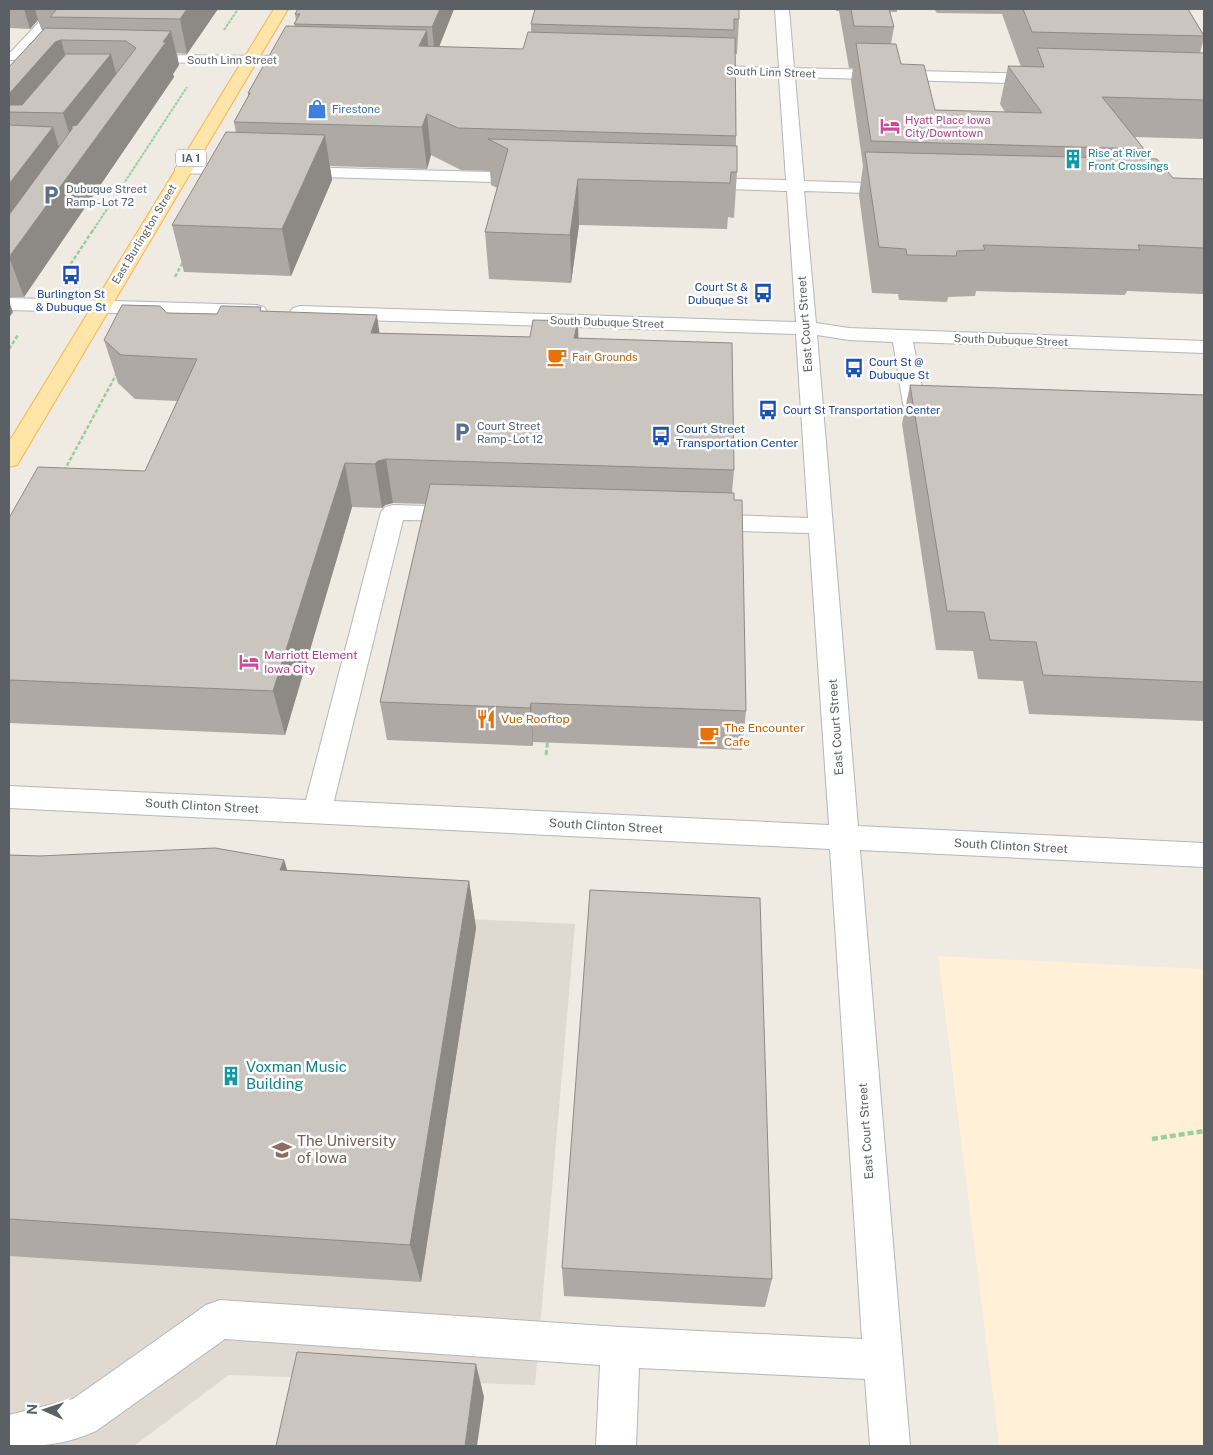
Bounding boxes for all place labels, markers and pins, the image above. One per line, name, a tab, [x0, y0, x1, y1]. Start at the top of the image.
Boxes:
shop icon: Firestone	[306, 98, 328, 120]
place label: Firestone	[332, 103, 380, 115]
place label: Hyatt Place Iowa City/Downtown	[905, 114, 991, 139]
hotel icon: Hyatt Place Iowa City/Downtown	[879, 115, 901, 137]
place label: Rise at River Front Crossings	[1088, 147, 1169, 172]
building icon: Rise at River Front Crossings	[1062, 148, 1084, 170]
place label: Dubuque Street Ramp - Lot 72	[66, 183, 147, 208]
parking icon: Dubuque Street Ramp - Lot 72	[40, 184, 62, 206]
bus stop icon: Burlington St & Dubuque St	[60, 264, 82, 286]
place label: Court St & Dubuque St	[688, 281, 748, 306]
bus stop icon: Court St & Dubuque St	[752, 282, 774, 304]
place label: Burlington St & Dubuque St	[36, 288, 106, 313]
cafe icon: Fair Grounds	[546, 346, 568, 368]
place label: Fair Grounds	[572, 351, 638, 363]
place label: Court St @ Dubuque St	[869, 356, 929, 381]
bus stop icon: Court St @ Dubuque St	[843, 357, 865, 379]
bus stop icon: Court St Transportation Center	[757, 399, 779, 421]
place label: Court St Transportation Center	[783, 404, 940, 416]
place label: Court Street Ramp - Lot 12	[477, 420, 543, 445]
parking icon: Court Street Ramp - Lot 12	[451, 421, 473, 443]
place label: Court Street Transportation Center	[676, 422, 799, 450]
bus stop icon: Court Street Transportation Center	[650, 425, 672, 447]
place label: Marriott Element Iowa City	[264, 648, 358, 676]
hotel icon: Marriott Element Iowa City	[238, 651, 260, 673]
restaurant icon: Vue Rooftop	[475, 708, 497, 730]
place label: Vue Rooftop	[501, 712, 570, 726]
place label: The Encounter Cafe	[724, 721, 805, 749]
cafe icon: The Encounter Cafe	[698, 724, 720, 746]
place label: Voxman Music Building	[246, 1058, 347, 1092]
building icon: Voxman Music Building	[220, 1065, 242, 1087]
place label: The University of Iowa	[297, 1132, 396, 1166]
school or university icon: The University of Iowa	[271, 1139, 293, 1161]

